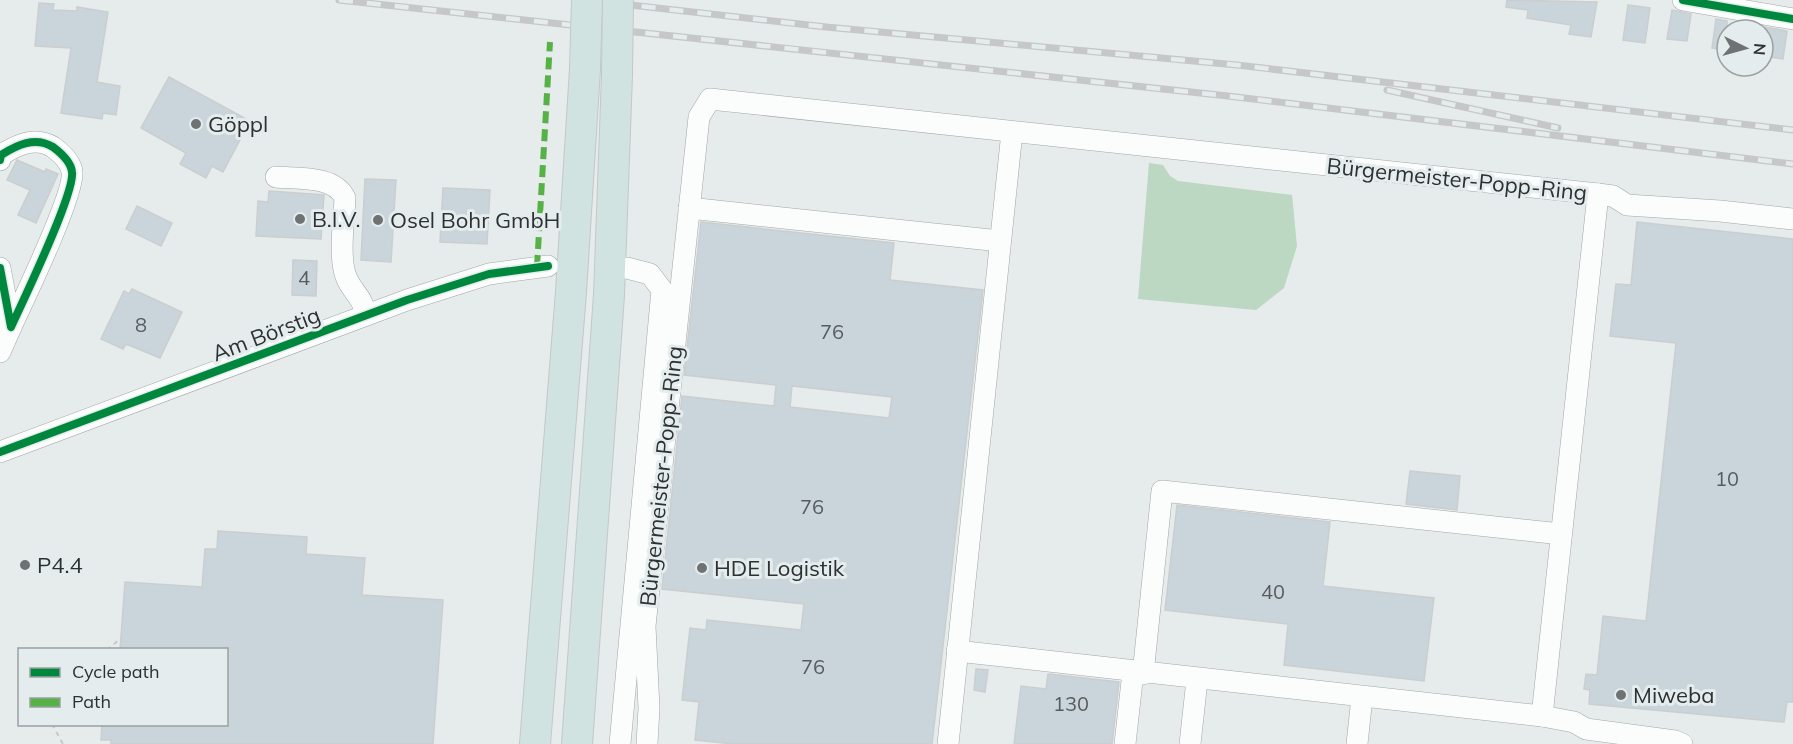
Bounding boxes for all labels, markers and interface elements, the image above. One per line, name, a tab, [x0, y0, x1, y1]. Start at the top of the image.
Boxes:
north arrow	[1715, 18, 1775, 78]
text: N	[1749, 42, 1770, 56]
place label: Göppl	[208, 110, 268, 138]
marker: Göppl	[189, 117, 203, 131]
street label: Bürgermeister-Popp-Ring	[1325, 151, 1589, 207]
place label: B.I.V.	[312, 205, 361, 233]
place label: Osel Bohr GmbH	[390, 206, 560, 234]
marker: B.I.V.	[293, 212, 307, 226]
marker: Osel Bohr GmbH	[371, 213, 385, 227]
house number: 4	[298, 265, 310, 290]
street label: Am Börstig	[208, 301, 324, 367]
house number: 8	[135, 312, 147, 337]
house number: 76	[820, 319, 844, 344]
street label: Bürgermeister-Popp-Ring	[633, 344, 689, 608]
house number: 10	[1715, 466, 1739, 491]
house number: 76	[800, 494, 824, 519]
place label: P4.4	[37, 551, 83, 579]
place label: HDE Logistik	[714, 554, 845, 582]
marker: P4.4	[18, 558, 32, 572]
marker: HDE Logistik	[695, 561, 709, 575]
house number: 40	[1261, 579, 1285, 604]
legend	[18, 648, 228, 726]
house number: 76	[801, 654, 825, 679]
text: Cycle path	[72, 660, 159, 683]
place label: Miweba	[1633, 681, 1714, 709]
marker: Miweba	[1614, 688, 1628, 702]
text: Path	[72, 690, 111, 713]
house number: 130	[1053, 691, 1089, 716]

